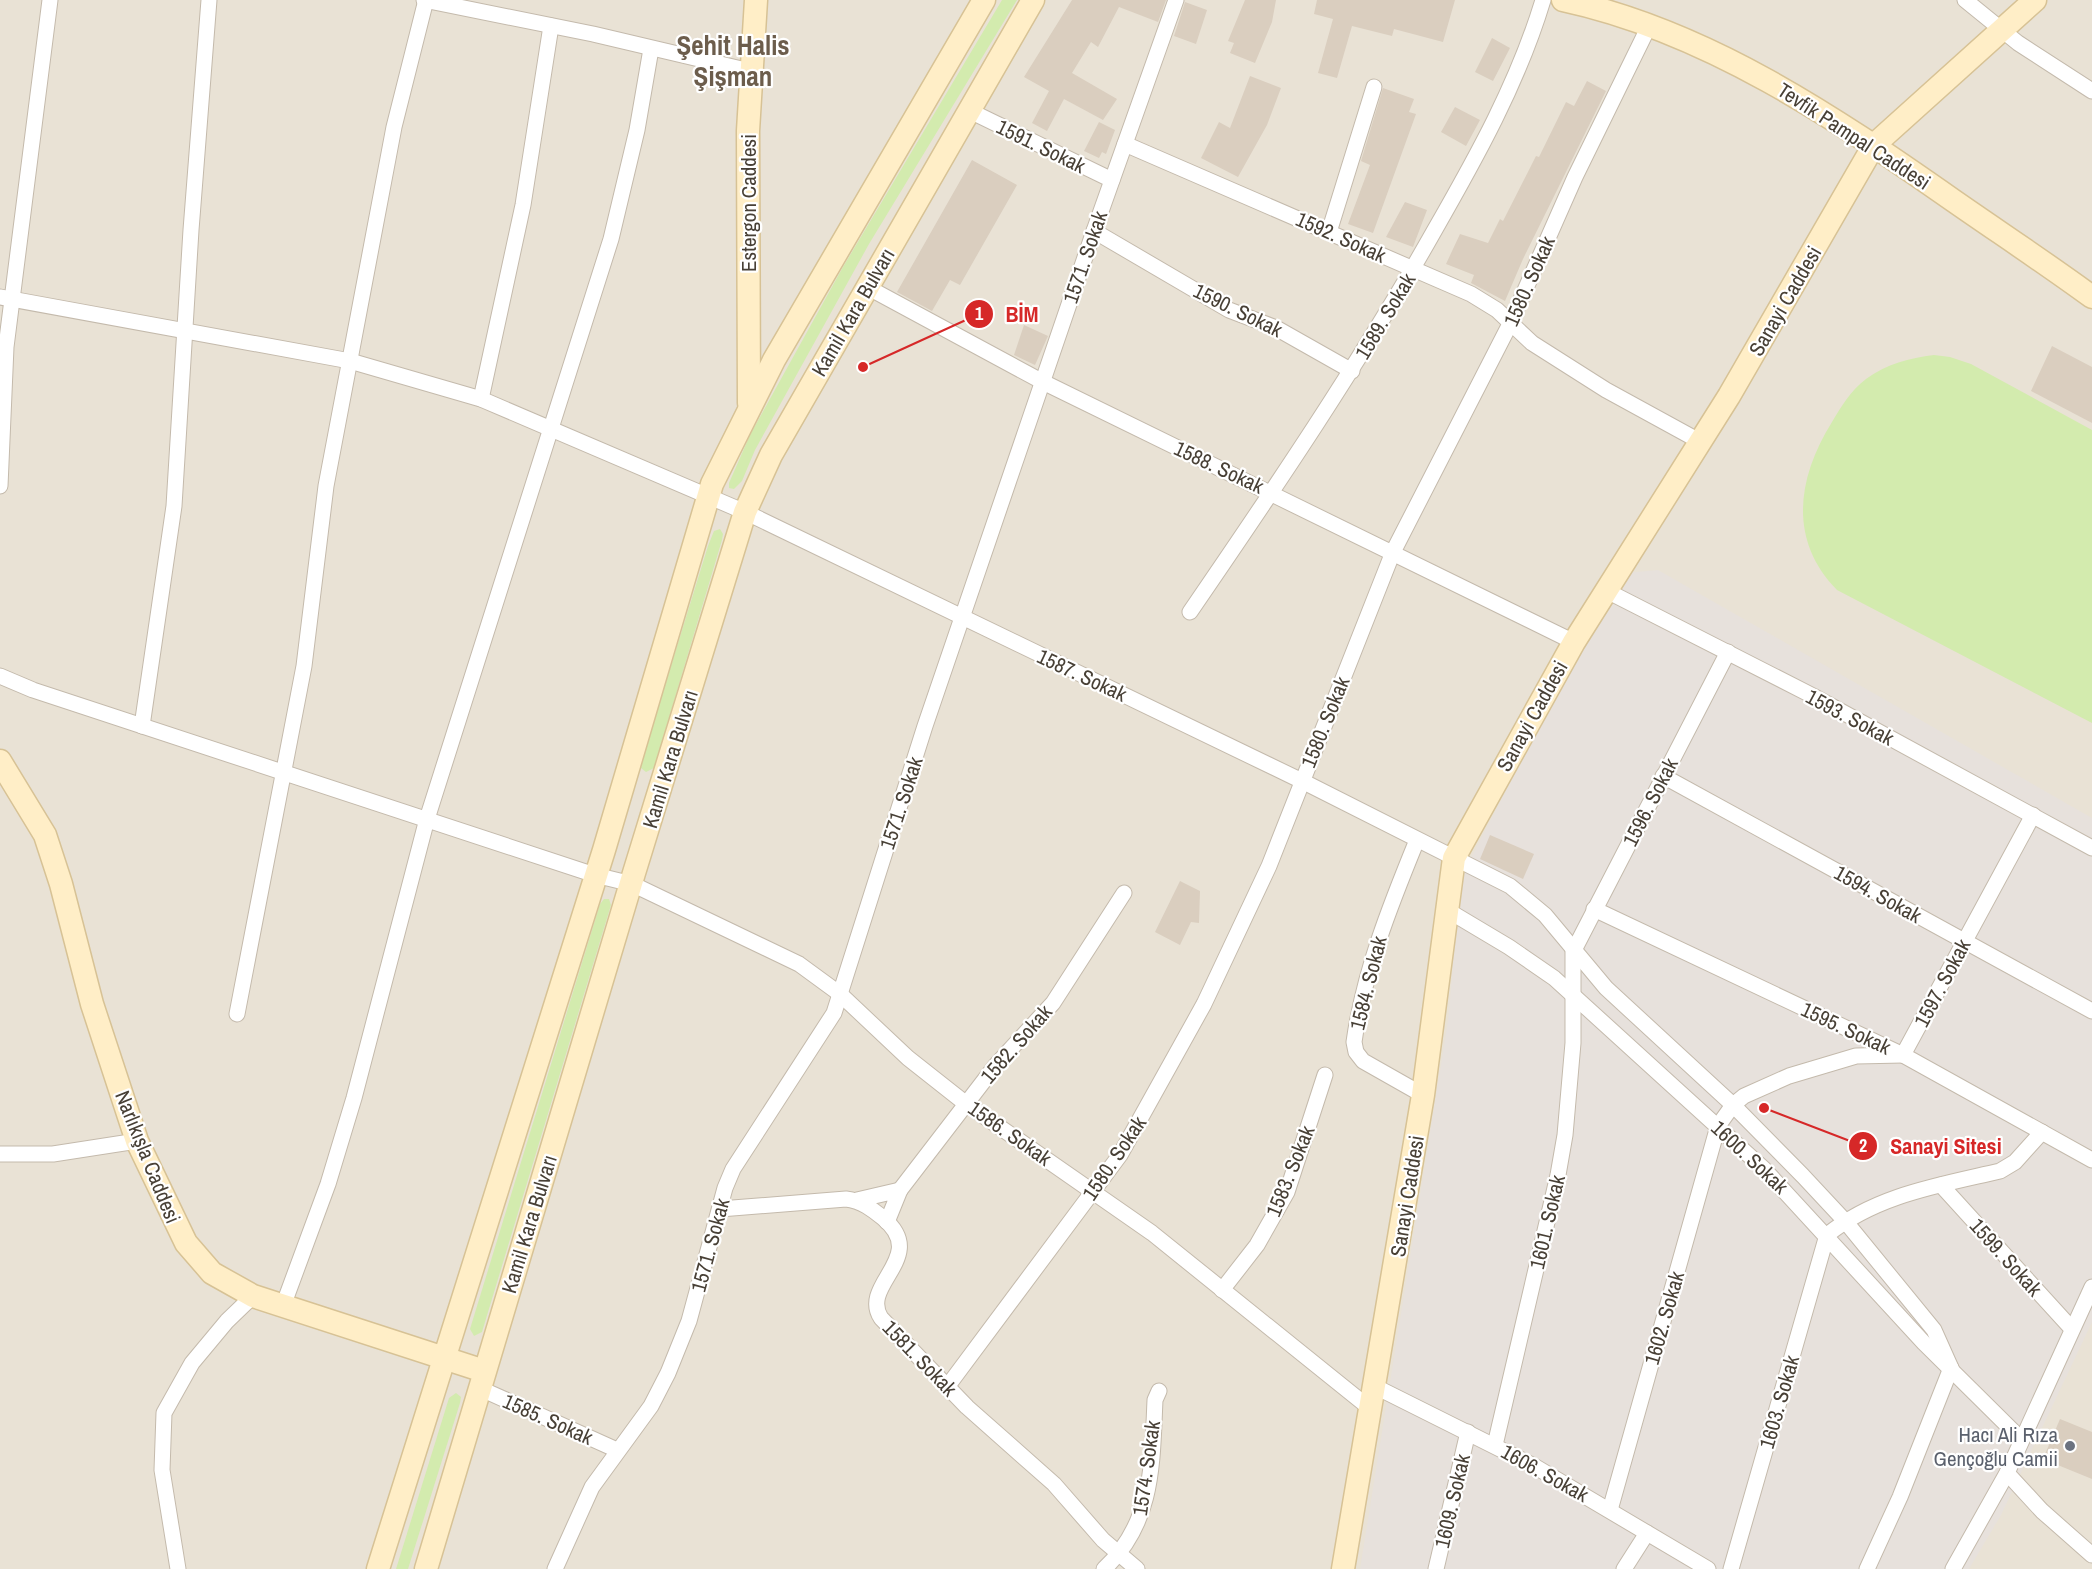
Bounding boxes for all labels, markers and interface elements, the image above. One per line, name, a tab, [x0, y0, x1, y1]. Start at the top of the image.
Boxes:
district label: Şehit Halis Şişman	[676, 27, 790, 94]
street label: Tevfik Pampal Caddesi	[1772, 76, 1936, 196]
street label: 1591. Sokak	[992, 112, 1091, 180]
street label: Estergon Caddesi	[734, 134, 763, 272]
street label: 1592. Sokak	[1291, 204, 1391, 270]
street label: 1571. Sokak	[1056, 207, 1114, 307]
street label: 1580. Sokak	[1496, 231, 1562, 331]
street label: Sanayi Caddesi	[1742, 241, 1828, 361]
street label: Kamil Kara Bulvarı	[805, 243, 901, 381]
street label: 1589. Sokak	[1348, 267, 1422, 365]
street label: 1590. Sokak	[1189, 276, 1288, 344]
callout: BİM	[964, 294, 1051, 334]
text: BİM	[1005, 299, 1039, 329]
text: 1	[975, 301, 984, 326]
street label: 1588. Sokak	[1169, 434, 1269, 501]
street label: 1587. Sokak	[1032, 642, 1132, 709]
street label: Sanayi Caddesi	[1490, 655, 1574, 777]
street label: 1580. Sokak	[1294, 672, 1357, 772]
street label: 1593. Sokak	[1801, 682, 1899, 752]
street label: Kamil Kara Bulvarı	[635, 686, 705, 832]
street label: 1596. Sokak	[1615, 752, 1685, 851]
street label: 1571. Sokak	[872, 753, 930, 853]
street label: 1594. Sokak	[1829, 858, 1927, 930]
street label: 1584. Sokak	[1342, 933, 1394, 1033]
street label: 1597. Sokak	[1907, 934, 1977, 1032]
street label: 1595. Sokak	[1796, 995, 1896, 1062]
street label: 1582. Sokak	[974, 998, 1059, 1090]
street label: Narlıkışla Caddesi	[108, 1086, 188, 1228]
street label: 1586. Sokak	[962, 1094, 1058, 1173]
street label: 1580. Sokak	[1075, 1110, 1153, 1206]
street label: 1600. Sokak	[1705, 1114, 1795, 1201]
street label: 1583. Sokak	[1259, 1121, 1322, 1221]
callout: Sanayi Sitesi	[1848, 1126, 2014, 1166]
text: Sanayi Sitesi	[1890, 1131, 2002, 1161]
street label: Sanayi Caddesi	[1383, 1133, 1431, 1259]
text: 2	[1859, 1133, 1867, 1158]
street label: Kamil Kara Bulvarı	[494, 1151, 564, 1297]
street label: 1601. Sokak	[1522, 1172, 1572, 1272]
street label: 1571. Sokak	[684, 1195, 736, 1295]
street label: 1599. Sokak	[1963, 1212, 2049, 1303]
street label: 1602. Sokak	[1637, 1268, 1691, 1368]
street label: 1581. Sokak	[876, 1313, 964, 1403]
street label: 1603. Sokak	[1752, 1352, 1806, 1452]
street label: 1585. Sokak	[498, 1386, 598, 1452]
street label: 1574. Sokak	[1125, 1418, 1167, 1517]
place label: Hacı Ali Rıza Gençoğlu Camii	[1934, 1420, 2058, 1473]
street label: 1606. Sokak	[1496, 1437, 1594, 1509]
marker: Hacı Ali Rıza Gençoğlu Camii	[2063, 1439, 2077, 1453]
street label: 1609. Sokak	[1427, 1451, 1477, 1551]

